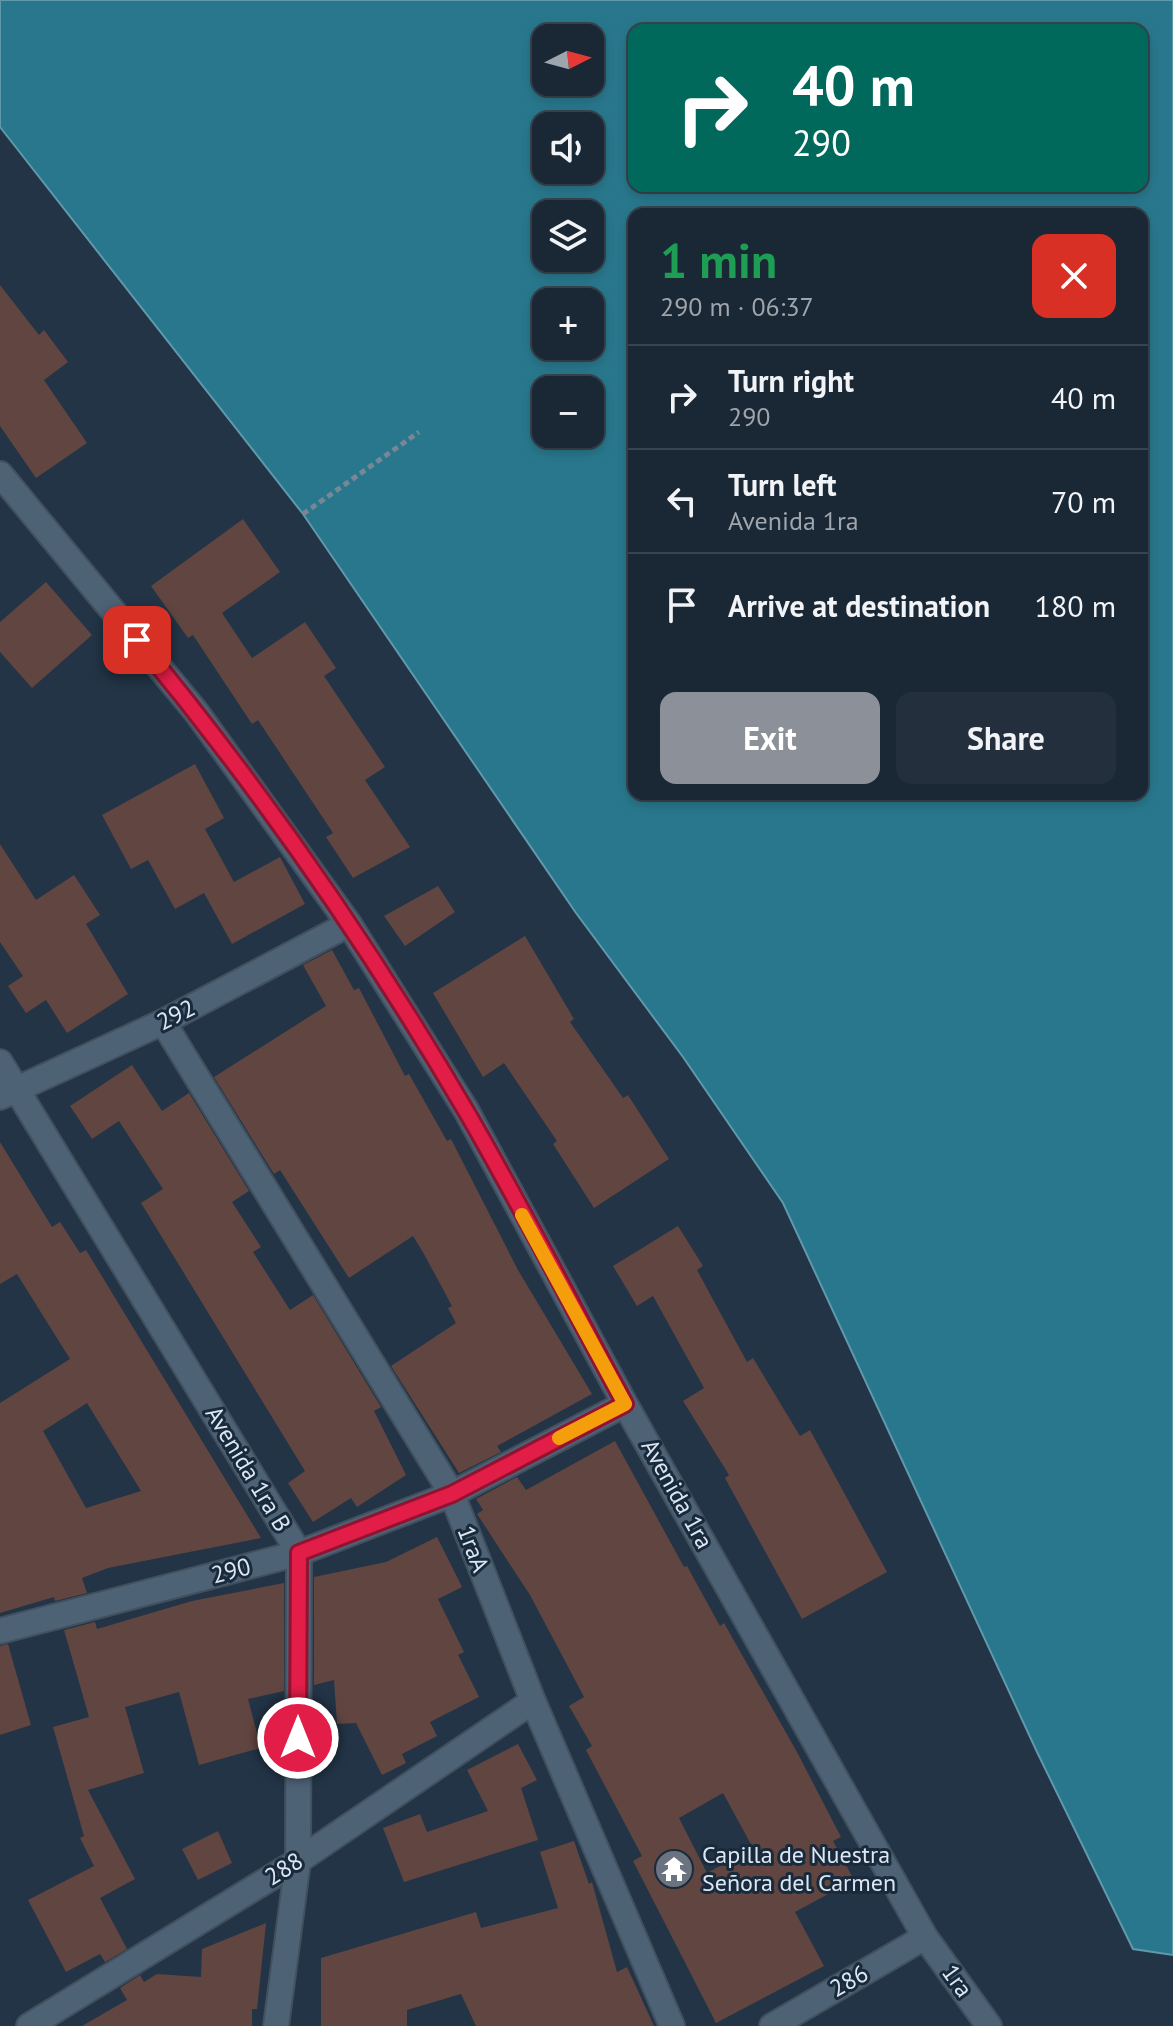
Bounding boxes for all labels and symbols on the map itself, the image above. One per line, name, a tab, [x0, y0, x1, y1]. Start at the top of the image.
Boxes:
north arrow	[532, 24, 604, 96]
pin	[103, 606, 171, 674]
street label: 292	[151, 992, 200, 1037]
street label: Avenida 1ra B	[199, 1400, 298, 1537]
street label: Avenida 1ra	[635, 1433, 720, 1554]
street label: 1raA	[451, 1521, 496, 1576]
street label: 290	[208, 1550, 254, 1591]
position arrow	[256, 1696, 340, 1780]
place label: Capilla de Nuestra Señora del Carmen	[702, 1839, 896, 1898]
street label: 288	[259, 1845, 309, 1892]
temple icon: Capilla de Nuestra Señora del Carmen	[653, 1848, 695, 1890]
street label: 286	[824, 1957, 873, 2004]
street label: 1ra	[935, 1958, 980, 2003]

